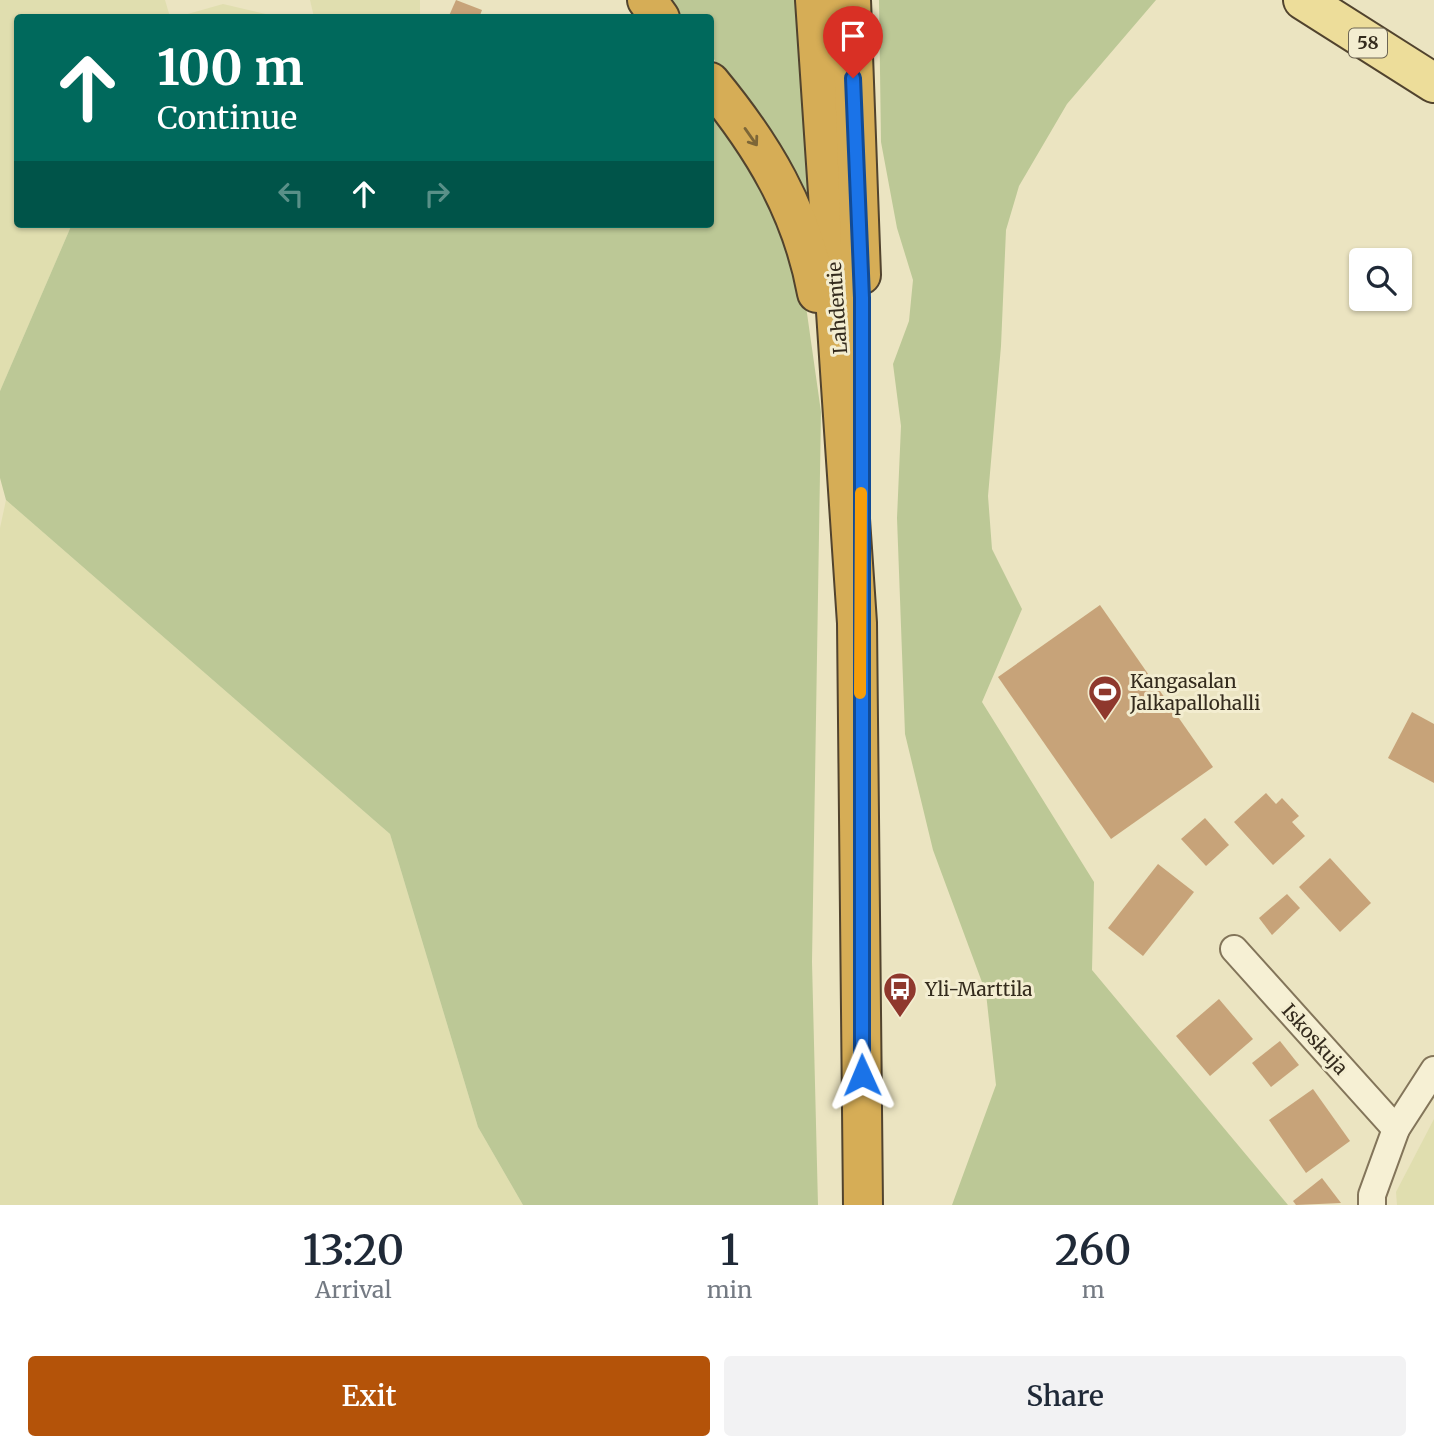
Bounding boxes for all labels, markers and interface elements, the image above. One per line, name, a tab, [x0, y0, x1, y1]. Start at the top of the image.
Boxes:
pin	[823, 6, 883, 78]
icon: arrive	[834, 17, 872, 55]
road number: 58	[1349, 28, 1387, 58]
text: 100 m	[157, 37, 304, 98]
icon: ahead	[42, 42, 133, 133]
text: Continue	[157, 98, 297, 138]
one-way arrow	[744, 127, 758, 146]
icon: left	[272, 175, 310, 213]
icon: ahead	[345, 175, 383, 213]
icon: right	[418, 175, 456, 213]
map controls	[1349, 248, 1412, 311]
button: search	[1349, 248, 1412, 311]
street label: Lahdentie	[822, 261, 852, 355]
place label: Kangasalan Jalkapallohalli	[1129, 669, 1260, 715]
sports icon: Kangasalan Jalkapallohalli	[1086, 673, 1124, 722]
bus stop icon: Yli-Marttila	[881, 970, 919, 1019]
place label: Yli-Marttila	[924, 977, 1033, 1001]
street label: Iskoskuja	[1277, 999, 1353, 1079]
position arrow	[825, 1038, 899, 1112]
text: 13:20	[302, 1224, 404, 1276]
text: 1	[720, 1224, 739, 1276]
text: 260	[1055, 1224, 1132, 1276]
text: Arrival	[315, 1275, 392, 1304]
text: min	[707, 1275, 752, 1304]
text: m	[1082, 1275, 1105, 1304]
button: Exit	[28, 1356, 710, 1436]
button: Share	[724, 1356, 1406, 1436]

